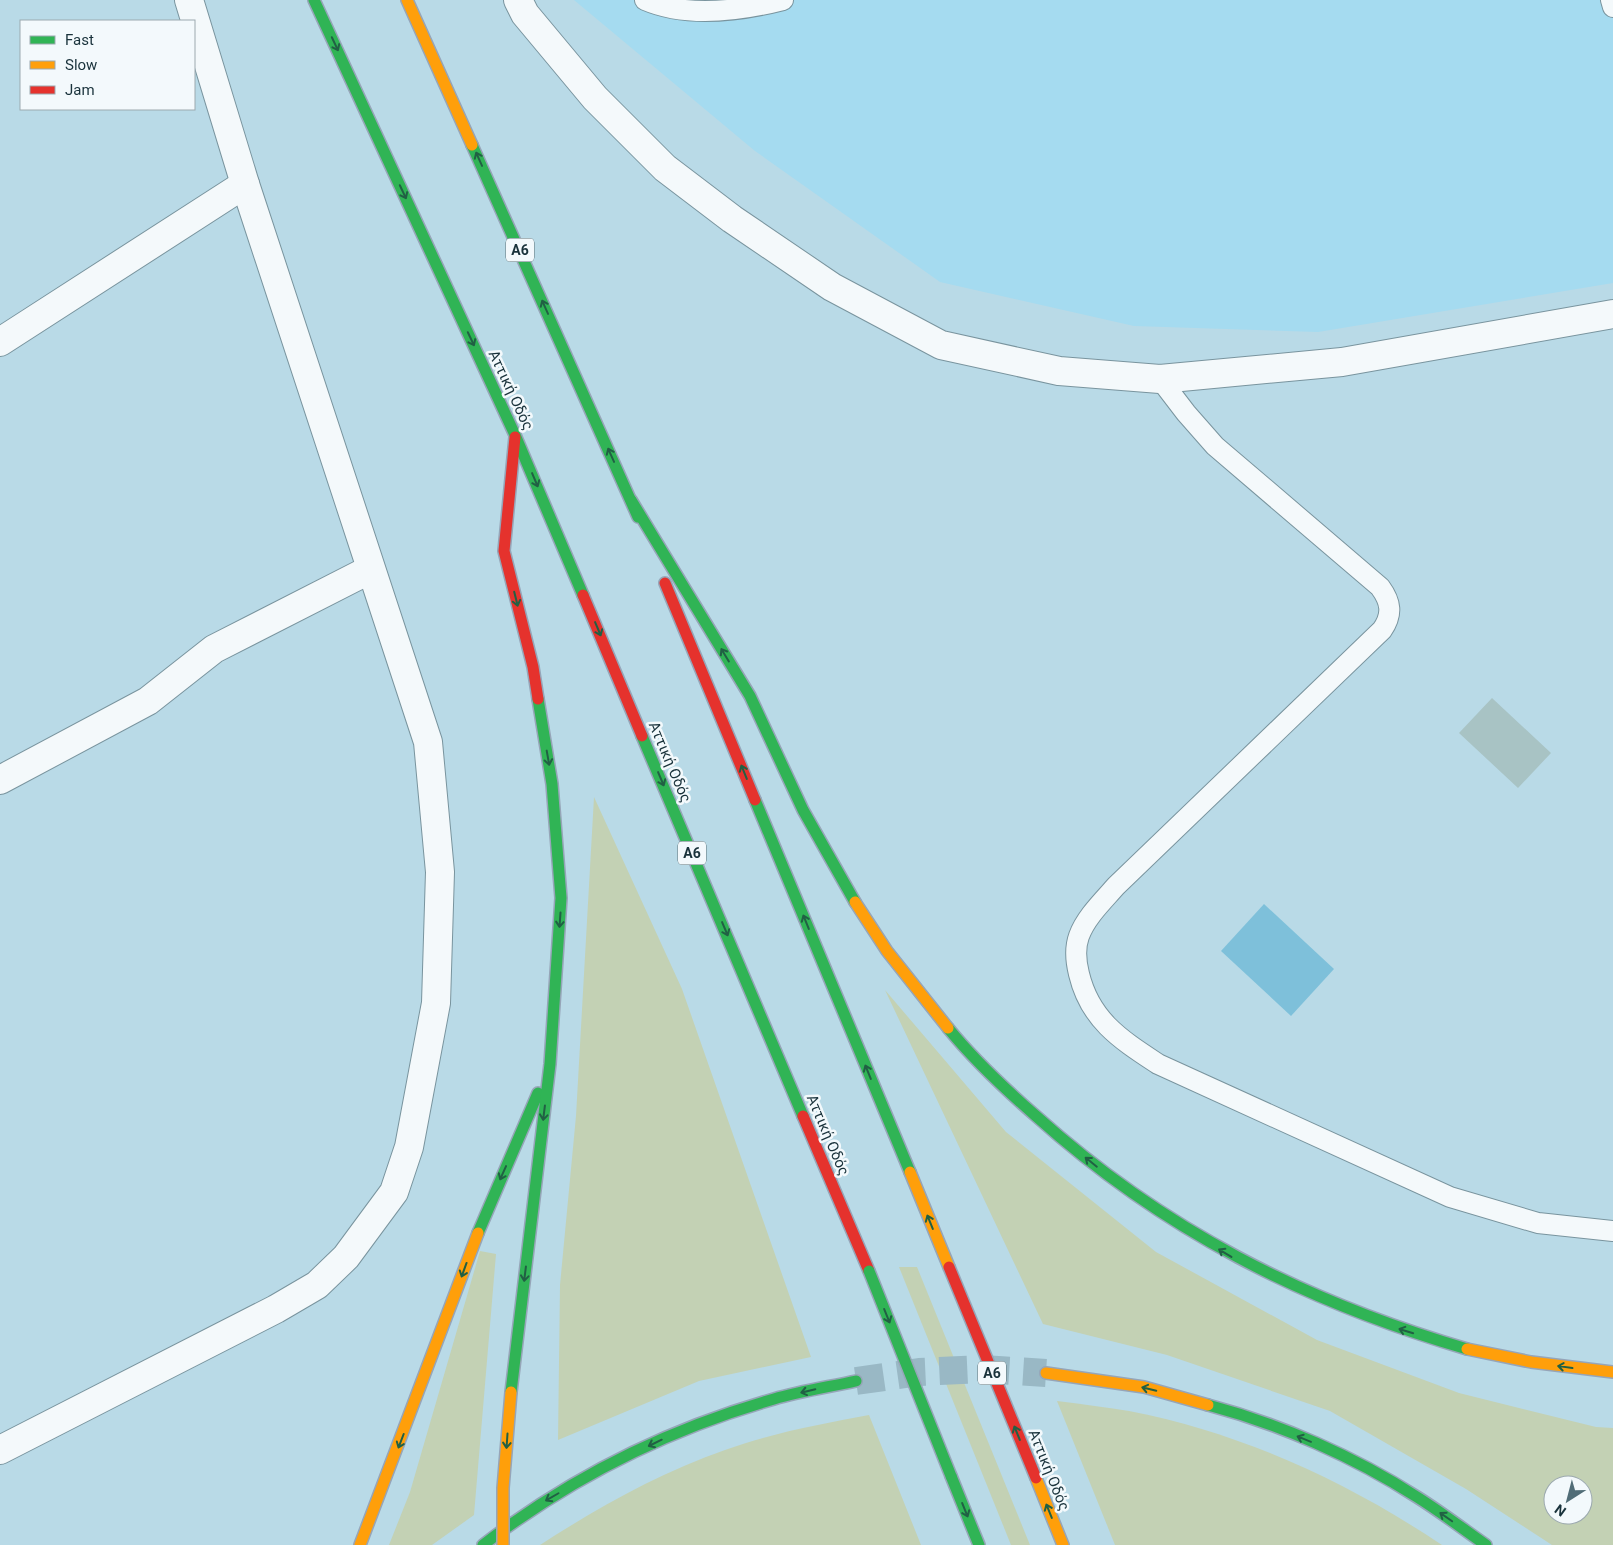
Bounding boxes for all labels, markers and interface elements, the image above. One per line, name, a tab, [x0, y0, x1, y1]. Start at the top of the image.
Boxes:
legend	[20, 20, 195, 110]
text: Fast	[65, 31, 94, 49]
one-way arrow	[330, 36, 340, 51]
text: Slow	[65, 56, 97, 74]
text: Jam	[65, 81, 95, 99]
one-way arrow	[473, 152, 483, 167]
one-way arrow	[398, 184, 408, 199]
road number: Α6	[506, 238, 534, 262]
one-way arrow	[540, 300, 550, 315]
one-way arrow	[467, 331, 476, 346]
street label: Αττική Οδός	[485, 347, 537, 433]
one-way arrow	[606, 448, 616, 463]
one-way arrow	[530, 472, 540, 487]
one-way arrow	[511, 590, 521, 606]
one-way arrow	[595, 622, 604, 637]
one-way arrow	[719, 648, 729, 662]
street label: Αττική Οδός	[645, 719, 695, 805]
one-way arrow	[543, 750, 553, 766]
one-way arrow	[738, 765, 748, 780]
one-way arrow	[657, 771, 667, 786]
road number: Α6	[678, 841, 706, 864]
one-way arrow	[555, 911, 564, 927]
one-way arrow	[801, 915, 810, 930]
one-way arrow	[720, 921, 730, 936]
one-way arrow	[863, 1065, 872, 1080]
street label: Αττική Οδός	[803, 1092, 853, 1178]
one-way arrow	[539, 1104, 549, 1120]
one-way arrow	[1084, 1157, 1097, 1168]
one-way arrow	[498, 1165, 508, 1180]
one-way arrow	[925, 1215, 935, 1230]
one-way arrow	[1219, 1247, 1233, 1257]
one-way arrow	[459, 1262, 468, 1278]
one-way arrow	[520, 1266, 530, 1282]
one-way arrow	[882, 1308, 892, 1323]
one-way arrow	[1399, 1325, 1415, 1335]
road number: Α6	[978, 1362, 1006, 1385]
one-way arrow	[1557, 1362, 1573, 1372]
one-way arrow	[1142, 1384, 1158, 1393]
one-way arrow	[801, 1387, 817, 1396]
one-way arrow	[1012, 1426, 1021, 1441]
street label: Αττική Οδός	[1025, 1427, 1073, 1513]
one-way arrow	[502, 1432, 512, 1448]
one-way arrow	[396, 1433, 405, 1448]
one-way arrow	[1297, 1433, 1312, 1443]
one-way arrow	[648, 1438, 663, 1448]
north arrow	[1543, 1475, 1593, 1525]
one-way arrow	[544, 1492, 559, 1502]
text: N	[1552, 1501, 1569, 1520]
one-way arrow	[961, 1502, 970, 1518]
one-way arrow	[1044, 1504, 1053, 1519]
one-way arrow	[1439, 1512, 1453, 1522]

